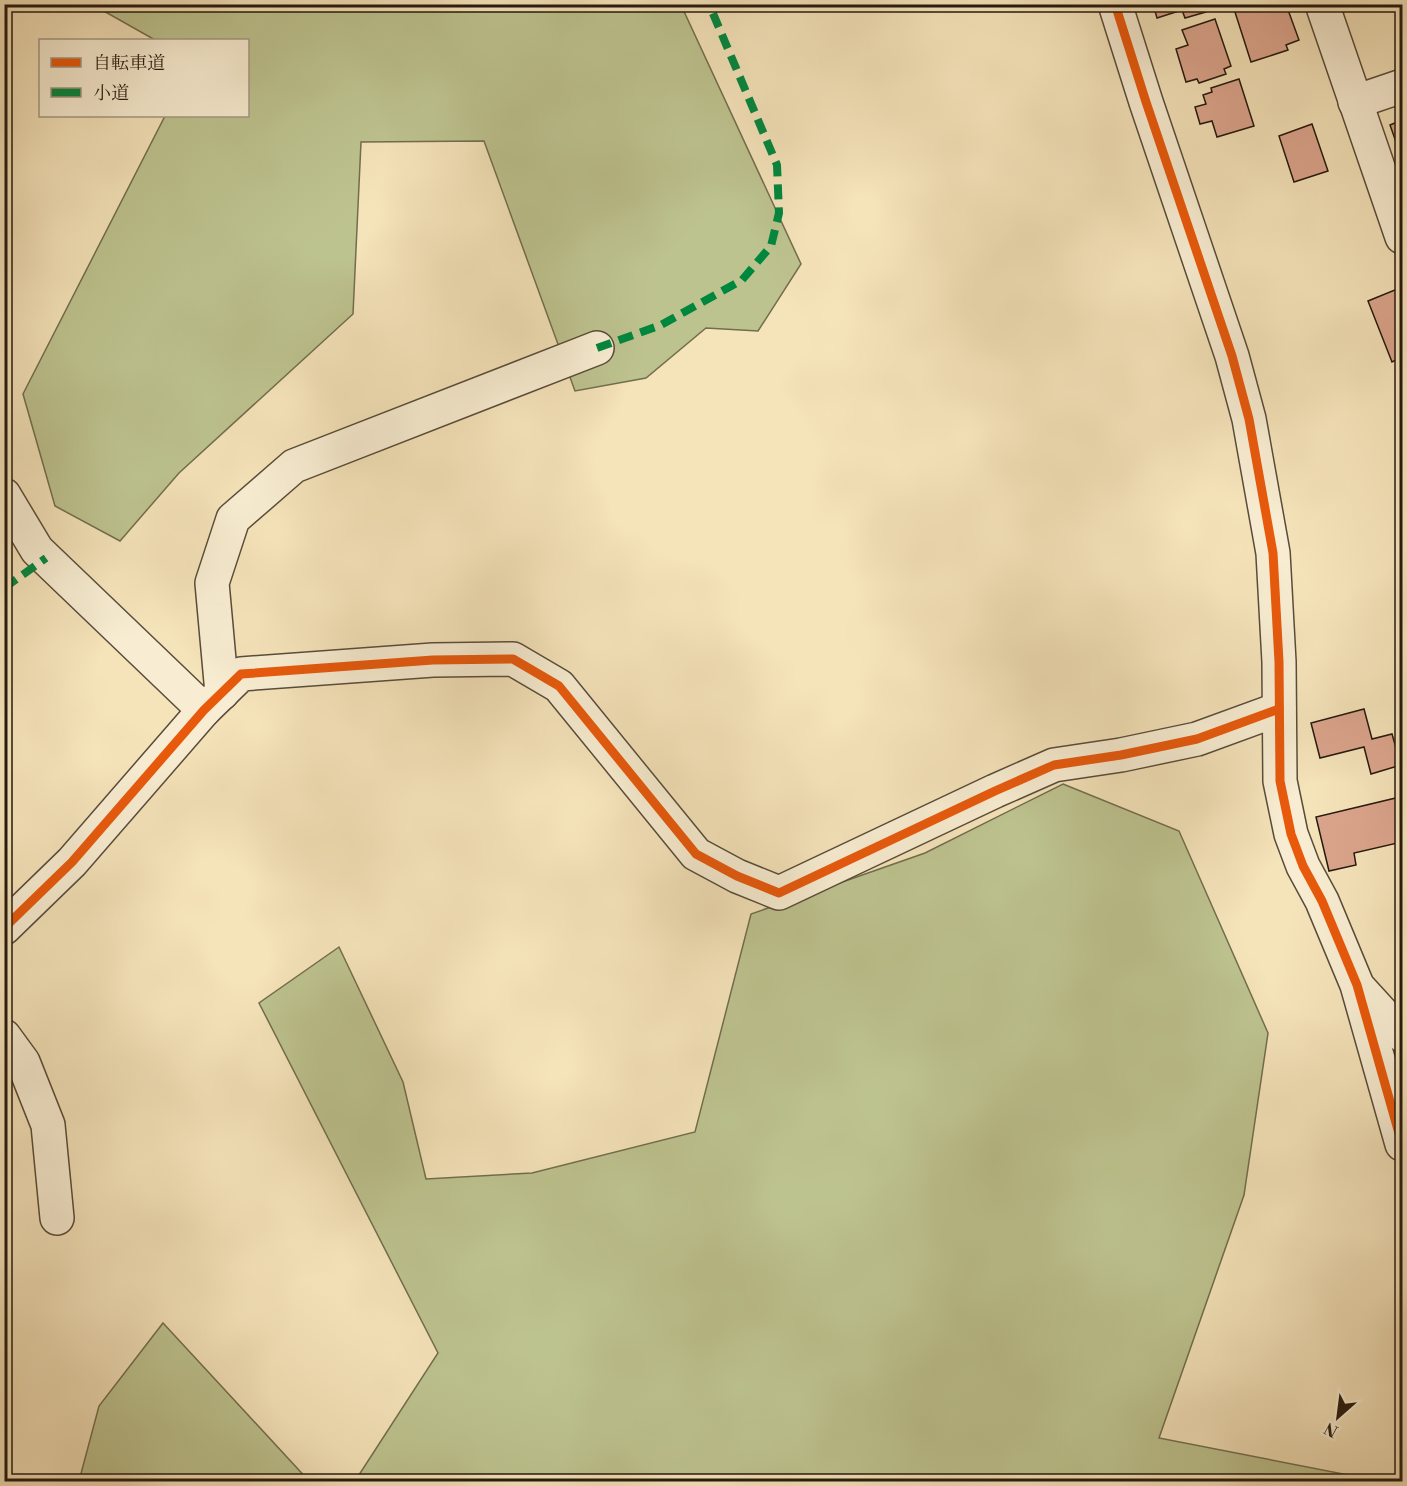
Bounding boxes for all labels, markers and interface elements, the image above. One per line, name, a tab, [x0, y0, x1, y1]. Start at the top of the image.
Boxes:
legend	[39, 39, 249, 117]
text: 自転車道	[93, 52, 165, 75]
text: 小道	[93, 82, 129, 105]
north arrow	[1308, 1387, 1368, 1447]
text: N	[1321, 1417, 1342, 1441]

